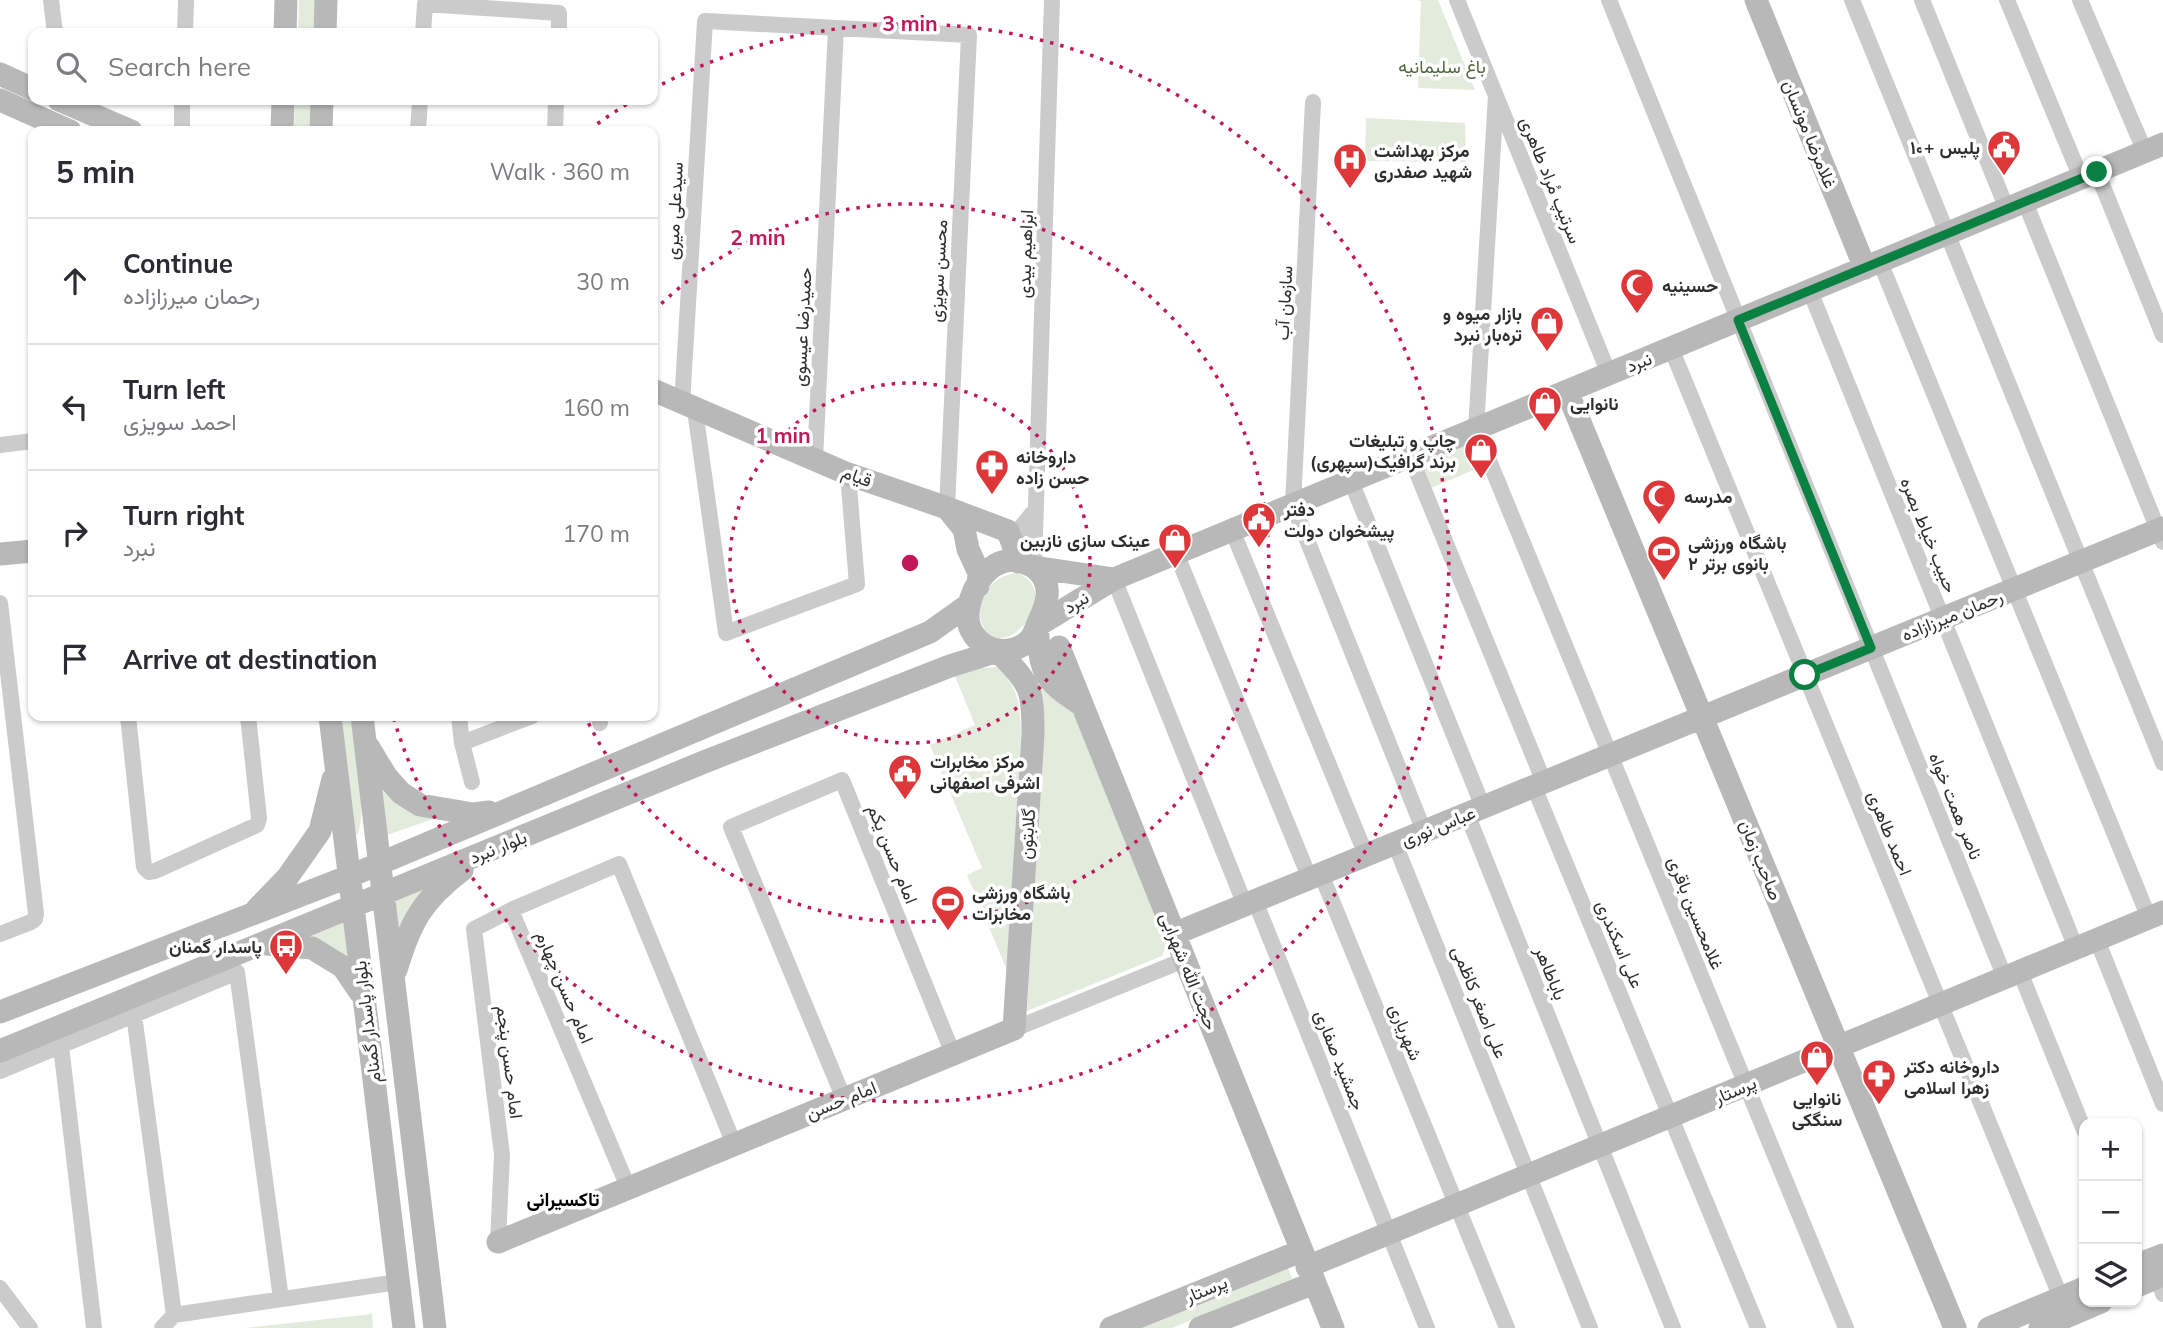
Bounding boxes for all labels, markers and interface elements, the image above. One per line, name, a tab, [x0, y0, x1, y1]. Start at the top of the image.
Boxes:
text: 3 min	[882, 10, 938, 36]
search box	[28, 28, 658, 105]
icon: search	[52, 48, 90, 86]
text: Search here	[108, 50, 251, 83]
park label: باغ سلیمانیه	[1398, 55, 1486, 79]
street label: غلامرضا مونسان	[1778, 77, 1842, 191]
street label: سرتیپ مُراد طاهری	[1514, 113, 1587, 247]
public building icon: پلیس +۱۰	[1985, 128, 2023, 177]
place label: پلیس +۱۰	[1910, 136, 1980, 160]
place label: مرکز بهداشت شهید صفدری	[1374, 139, 1472, 183]
hospital icon: مرکز بهداشت شهید صفدری	[1331, 141, 1369, 190]
text: 5 min	[56, 153, 135, 191]
route end	[2081, 156, 2112, 187]
text: Walk · 360 m	[490, 157, 630, 186]
street label: سیدعلی میری	[660, 161, 688, 261]
street label: ابراهیم بیدی	[1012, 209, 1039, 299]
street label: محسن سویزی	[924, 219, 952, 323]
text: 2 min	[730, 224, 786, 250]
text: Continue	[123, 247, 233, 280]
icon: ahead	[56, 262, 94, 300]
street label: سازمان آب	[1271, 265, 1297, 341]
mosque icon: حسینیه	[1618, 266, 1656, 315]
text: 30 m	[576, 267, 630, 296]
street label: حمیدرضا عیسوی	[787, 267, 817, 387]
place label: حسینیه	[1662, 274, 1718, 297]
text: رحمان میرزازاده	[123, 281, 260, 310]
place label: بازار میوه و تره‌بار نبرد	[1443, 302, 1522, 346]
shop icon: بازار میوه و تره‌بار نبرد	[1528, 304, 1566, 353]
street label: نبرد	[1623, 347, 1655, 377]
text: Turn left	[123, 373, 225, 406]
shop icon: نانوایی	[1526, 384, 1564, 433]
icon: left	[56, 388, 94, 426]
place label: نانوایی	[1570, 392, 1618, 415]
text: 160 m	[562, 393, 630, 422]
text: احمد سویزی	[123, 407, 237, 436]
text: 1 min	[755, 422, 811, 448]
place label: چاپ و تبلیغات برند گرافیک(سپهری)	[1310, 429, 1456, 474]
shop icon: چاپ و تبلیغات برند گرافیک(سپهری)	[1462, 431, 1500, 480]
place label: داروخانه حسن زاده	[1016, 445, 1089, 489]
pharmacy icon: داروخانه حسن زاده	[973, 447, 1011, 496]
street label: قیام	[839, 460, 875, 493]
street label: حبیب خیاط بصره	[1895, 474, 1963, 596]
mosque icon: مدرسه	[1640, 477, 1678, 526]
place label: مدرسه	[1684, 485, 1733, 508]
place label: دفتر پیشخوان دولت	[1283, 498, 1394, 543]
text: Turn right	[123, 499, 244, 532]
public building icon: دفتر پیشخوان دولت	[1240, 500, 1278, 549]
icon: right	[56, 514, 94, 552]
text: 170 m	[562, 519, 630, 548]
shop icon: عینک سازی نازبین	[1156, 521, 1194, 570]
place label: عینک سازی نازبین	[1020, 529, 1150, 552]
place label: باشگاه ورزشی بانوی برتر ۲	[1688, 531, 1787, 575]
text: نبرد	[123, 533, 156, 562]
sports icon: باشگاه ورزشی بانوی برتر ۲	[1645, 533, 1683, 582]
centre of rings	[898, 551, 922, 575]
street label: رحمان میرزازاده	[1898, 584, 2006, 646]
street label: نبرد	[1059, 586, 1093, 618]
icon: arrive	[56, 640, 94, 678]
text: Arrive at destination	[123, 643, 378, 676]
route start	[1789, 659, 1820, 690]
street label: ناصر همت خواه	[1924, 749, 1988, 863]
place label: مرکز مخابرات اشرفی اصفهانی	[930, 750, 1040, 794]
public building icon: مرکز مخابرات اشرفی اصفهانی	[886, 752, 924, 801]
street label: احمد طاهری	[1863, 787, 1917, 879]
street label: امام حسن یکم	[862, 801, 923, 907]
street label: عباس نوری	[1397, 801, 1479, 851]
street label: گلابتون	[1014, 808, 1040, 860]
street label: صاحب زمان	[1735, 817, 1787, 903]
street label: بلوار نبرد	[466, 825, 530, 869]
street label: غلامحسین باقری	[1663, 853, 1729, 973]
place label: باشگاه ورزشی مخابرات	[972, 881, 1071, 925]
sports icon: باشگاه ورزشی مخابرات	[929, 883, 967, 932]
street label: علی اسکندری	[1591, 896, 1649, 992]
street label: حجت الله شهرابی	[1155, 909, 1223, 1033]
bus stop icon: پاسدار گمنان	[267, 927, 305, 976]
street label: امام حسن چهارم	[530, 927, 599, 1047]
place label: پاسدار گمنان	[169, 935, 262, 959]
street label: علی اصغر کاظمی	[1447, 942, 1513, 1062]
street label: باباطاهر	[1529, 942, 1572, 1003]
street label: بلوار پاسدار گمنام	[348, 959, 387, 1084]
street label: شهریاری	[1384, 1000, 1428, 1064]
street label: امام حسن پنجم	[491, 1004, 528, 1120]
street label: جمشید صفاری	[1309, 1007, 1371, 1113]
shop icon: نانوایی سنگکی	[1798, 1038, 1836, 1087]
place label: داروخانه دکتر زهرا اسلامی	[1903, 1055, 2000, 1099]
pharmacy icon: داروخانه دکتر زهرا اسلامی	[1860, 1057, 1898, 1106]
street label: پرستار	[1709, 1071, 1760, 1110]
street label: امام حسن	[802, 1075, 880, 1125]
place label: نانوایی سنگکی	[1792, 1087, 1842, 1131]
map controls	[2079, 1118, 2142, 1307]
button: +	[2079, 1118, 2142, 1181]
button: −	[2079, 1181, 2142, 1244]
district label: تاکسیرانی	[526, 1187, 600, 1212]
button: layers	[2079, 1244, 2142, 1307]
street label: پرستار	[1180, 1270, 1231, 1309]

